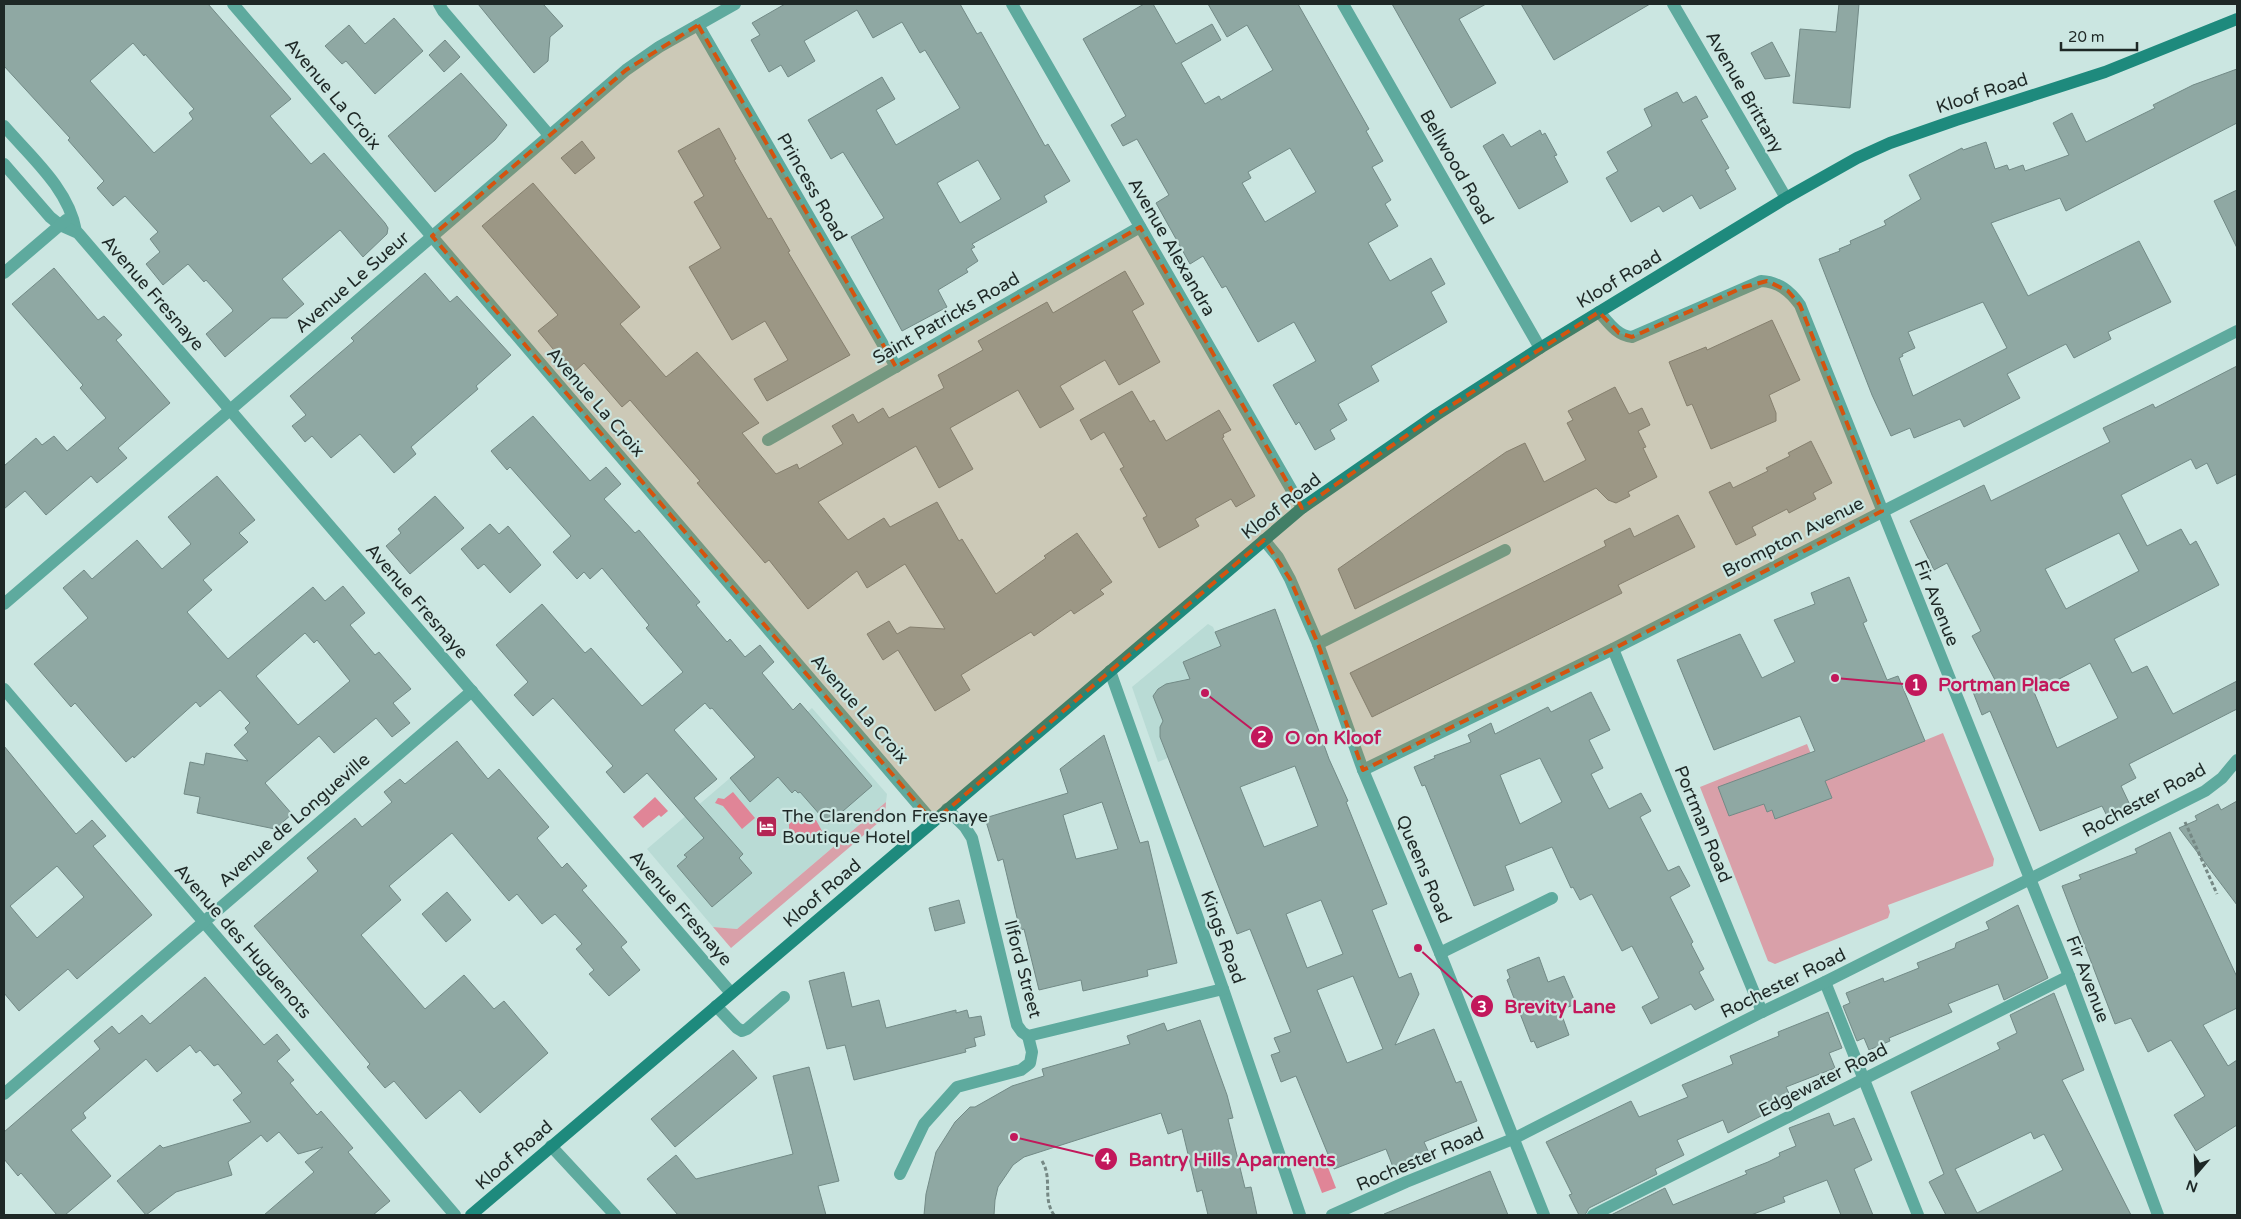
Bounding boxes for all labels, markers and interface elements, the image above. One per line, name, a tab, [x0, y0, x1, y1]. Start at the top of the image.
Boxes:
scale bar	[2061, 20, 2137, 52]
street label: Avenue Brittany	[1701, 27, 1789, 157]
text: 20 m	[2068, 28, 2105, 46]
street label: Avenue La Croix	[280, 34, 386, 154]
street label: Kloof Road	[1933, 68, 2031, 118]
street label: Bellwood Road	[1415, 106, 1499, 228]
street label: Princess Road	[772, 129, 852, 245]
street label: Avenue Alexandra	[1123, 174, 1221, 320]
street label: Avenue Le Sueur	[290, 226, 414, 338]
street label: Avenue Fresnaye	[97, 231, 209, 355]
street label: Kloof Road	[1573, 245, 1665, 313]
street label: Saint Patricks Road	[869, 267, 1023, 369]
street label: Avenue La Croix	[542, 343, 650, 461]
street label: Kloof Road	[1237, 468, 1325, 544]
street label: Brompton Avenue	[1719, 492, 1867, 582]
street label: Avenue Fresnaye	[361, 539, 473, 663]
street label: Fir Avenue	[1910, 557, 1964, 649]
street label: Avenue La Croix	[806, 650, 914, 768]
callout: Portman Place	[1903, 668, 2080, 702]
text: Portman Place	[1938, 674, 2070, 696]
text: 1	[1911, 676, 1921, 694]
callout: O on Kloof	[1250, 720, 1391, 754]
text: O on Kloof	[1285, 727, 1382, 749]
text: 2	[1257, 728, 1267, 746]
street label: Avenue de Longueville	[214, 748, 374, 892]
street label: Rochester Road	[2078, 758, 2210, 842]
street label: Portman Road	[1670, 762, 1736, 886]
place label: The Clarendon Fresnaye Boutique Hotel	[782, 805, 988, 848]
street label: Queens Road	[1391, 812, 1457, 926]
hotel icon: The Clarendon Fresnaye Boutique Hotel	[754, 814, 778, 838]
street label: Avenue Fresnaye	[625, 846, 737, 970]
street label: Kloof Road	[778, 854, 866, 932]
street label: Avenue des Huguenots	[170, 859, 316, 1023]
street label: Kings Road	[1196, 887, 1250, 987]
street label: Ilford Street	[999, 917, 1047, 1021]
street label: Fir Avenue	[2061, 932, 2115, 1026]
street label: Rochester Road	[1717, 943, 1849, 1023]
callout: Brevity Lane	[1469, 989, 1626, 1023]
text: Brevity Lane	[1504, 996, 1616, 1019]
text: 3	[1477, 998, 1487, 1016]
street label: Edgewater Road	[1755, 1038, 1891, 1122]
street label: Kloof Road	[471, 1115, 557, 1195]
street label: Rochester Road	[1353, 1122, 1487, 1196]
callout: Bantry Hills Aparments	[1093, 1142, 1346, 1176]
text: Bantry Hills Aparments	[1128, 1149, 1336, 1172]
north arrow	[2171, 1149, 2221, 1199]
text: 4	[1101, 1150, 1111, 1168]
text: N	[2184, 1176, 2200, 1196]

